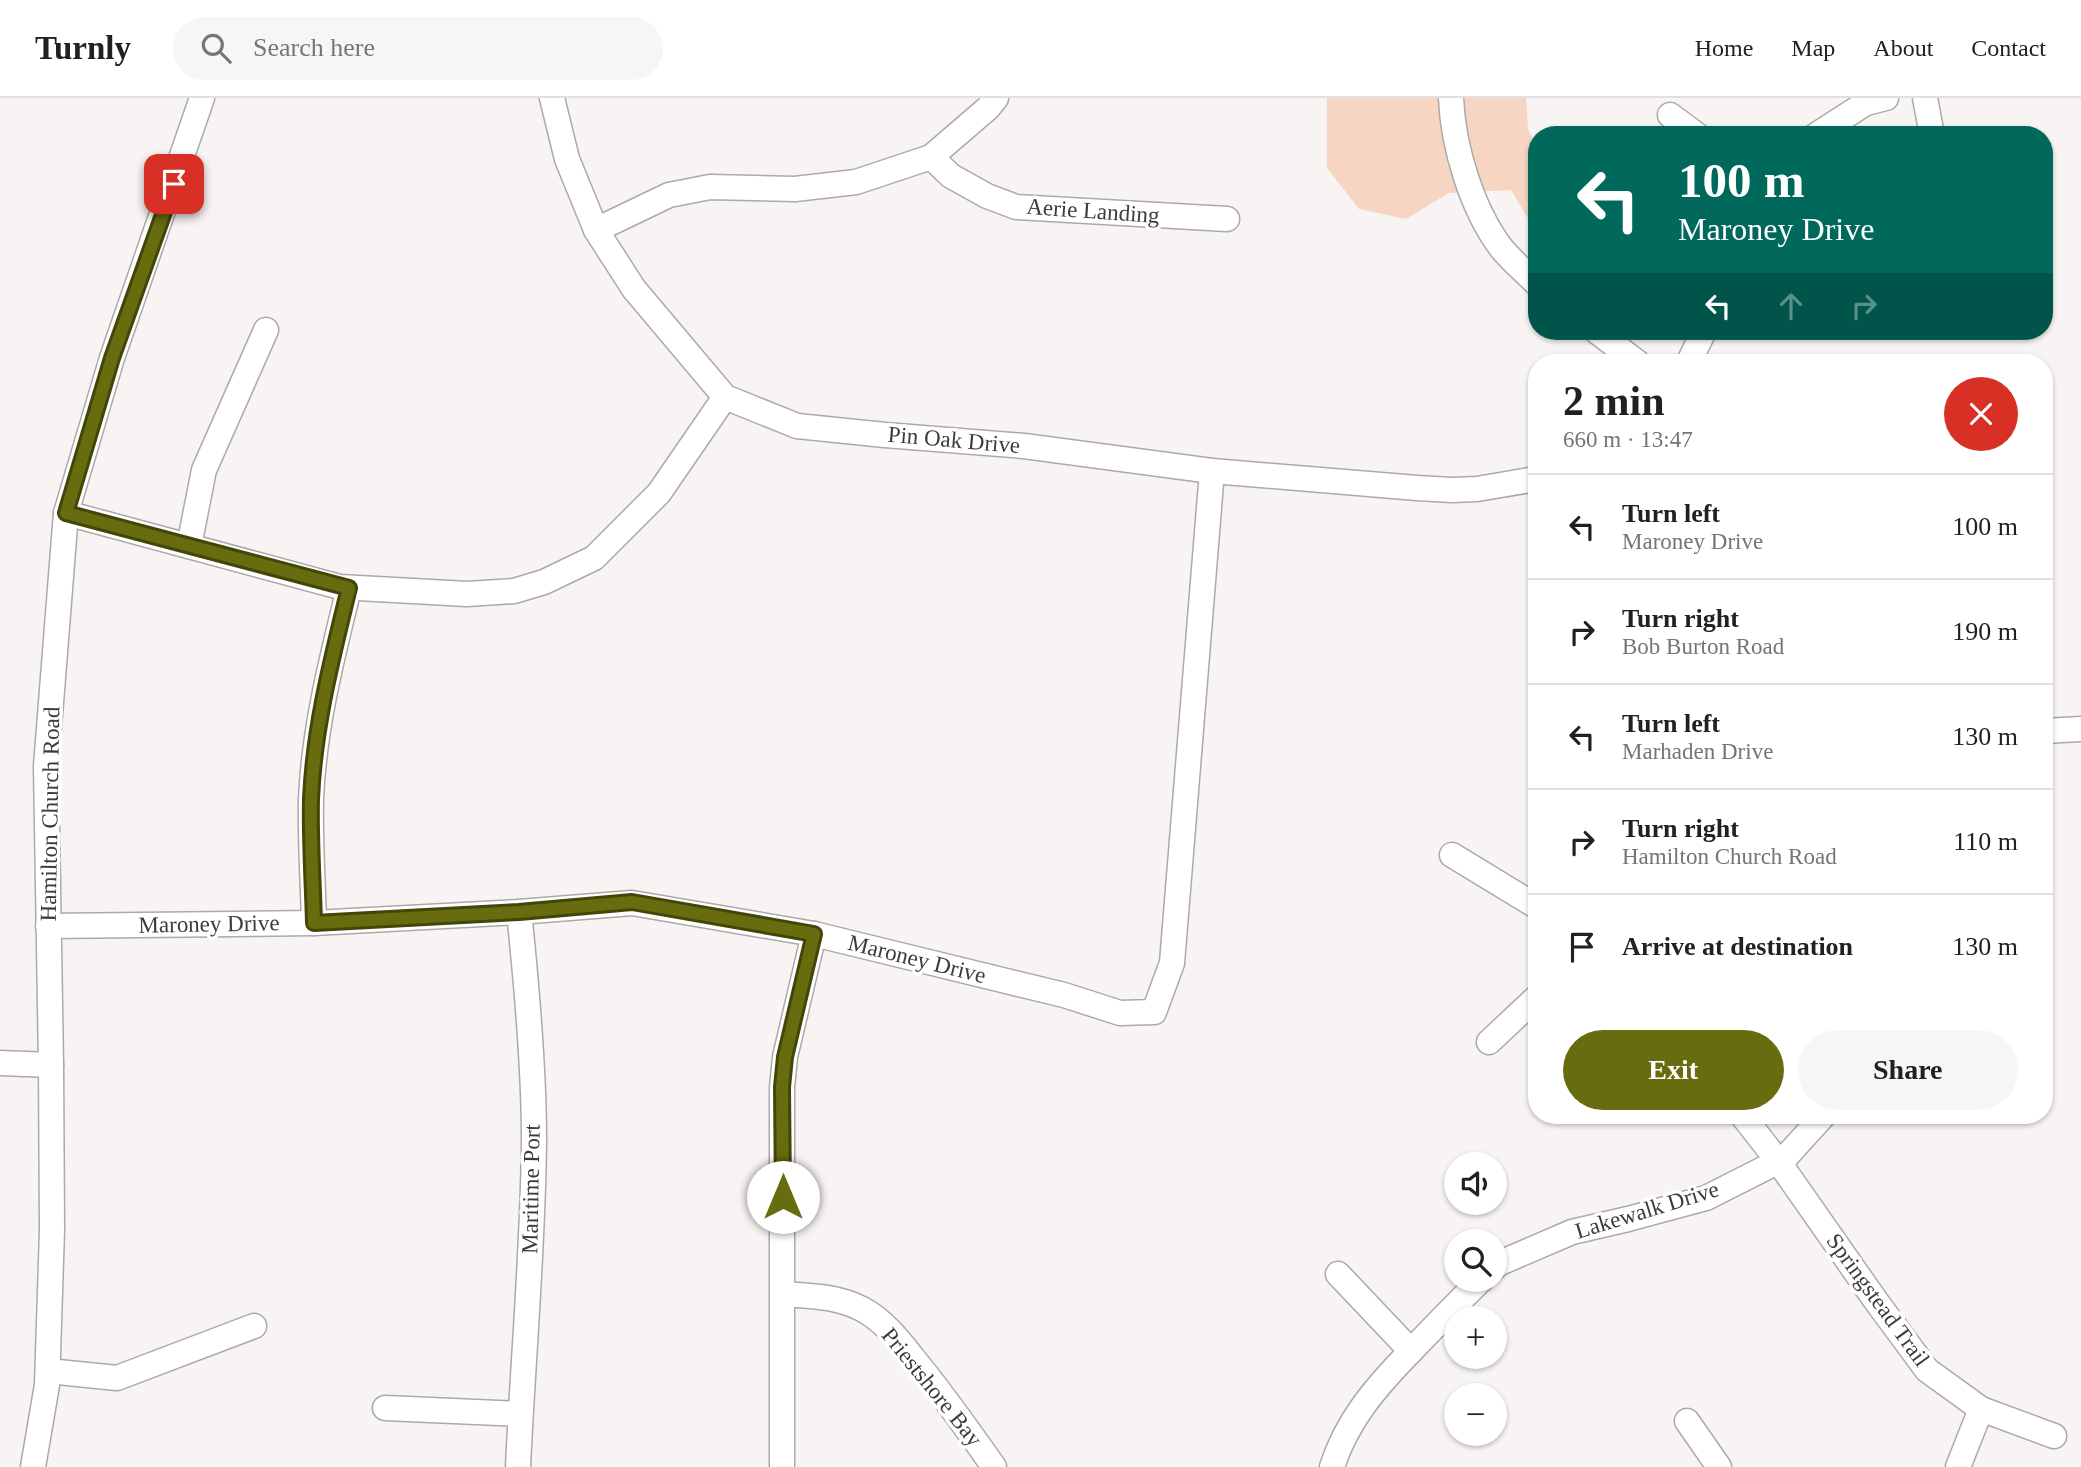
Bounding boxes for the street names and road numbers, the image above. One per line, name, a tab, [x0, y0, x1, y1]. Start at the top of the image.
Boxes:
street label: Aerie Landing	[1026, 194, 1161, 228]
street label: Pin Oak Drive	[887, 422, 1021, 458]
street label: Hamilton Church Road	[36, 706, 64, 922]
street label: Maroney Drive	[138, 910, 280, 938]
street label: Maroney Drive	[845, 930, 989, 988]
street label: Maritime Port	[517, 1123, 545, 1254]
street label: Lakewalk Drive	[1572, 1176, 1722, 1244]
street label: Springstead Trail	[1822, 1229, 1934, 1371]
street label: Priestshore Bay	[877, 1323, 988, 1452]

